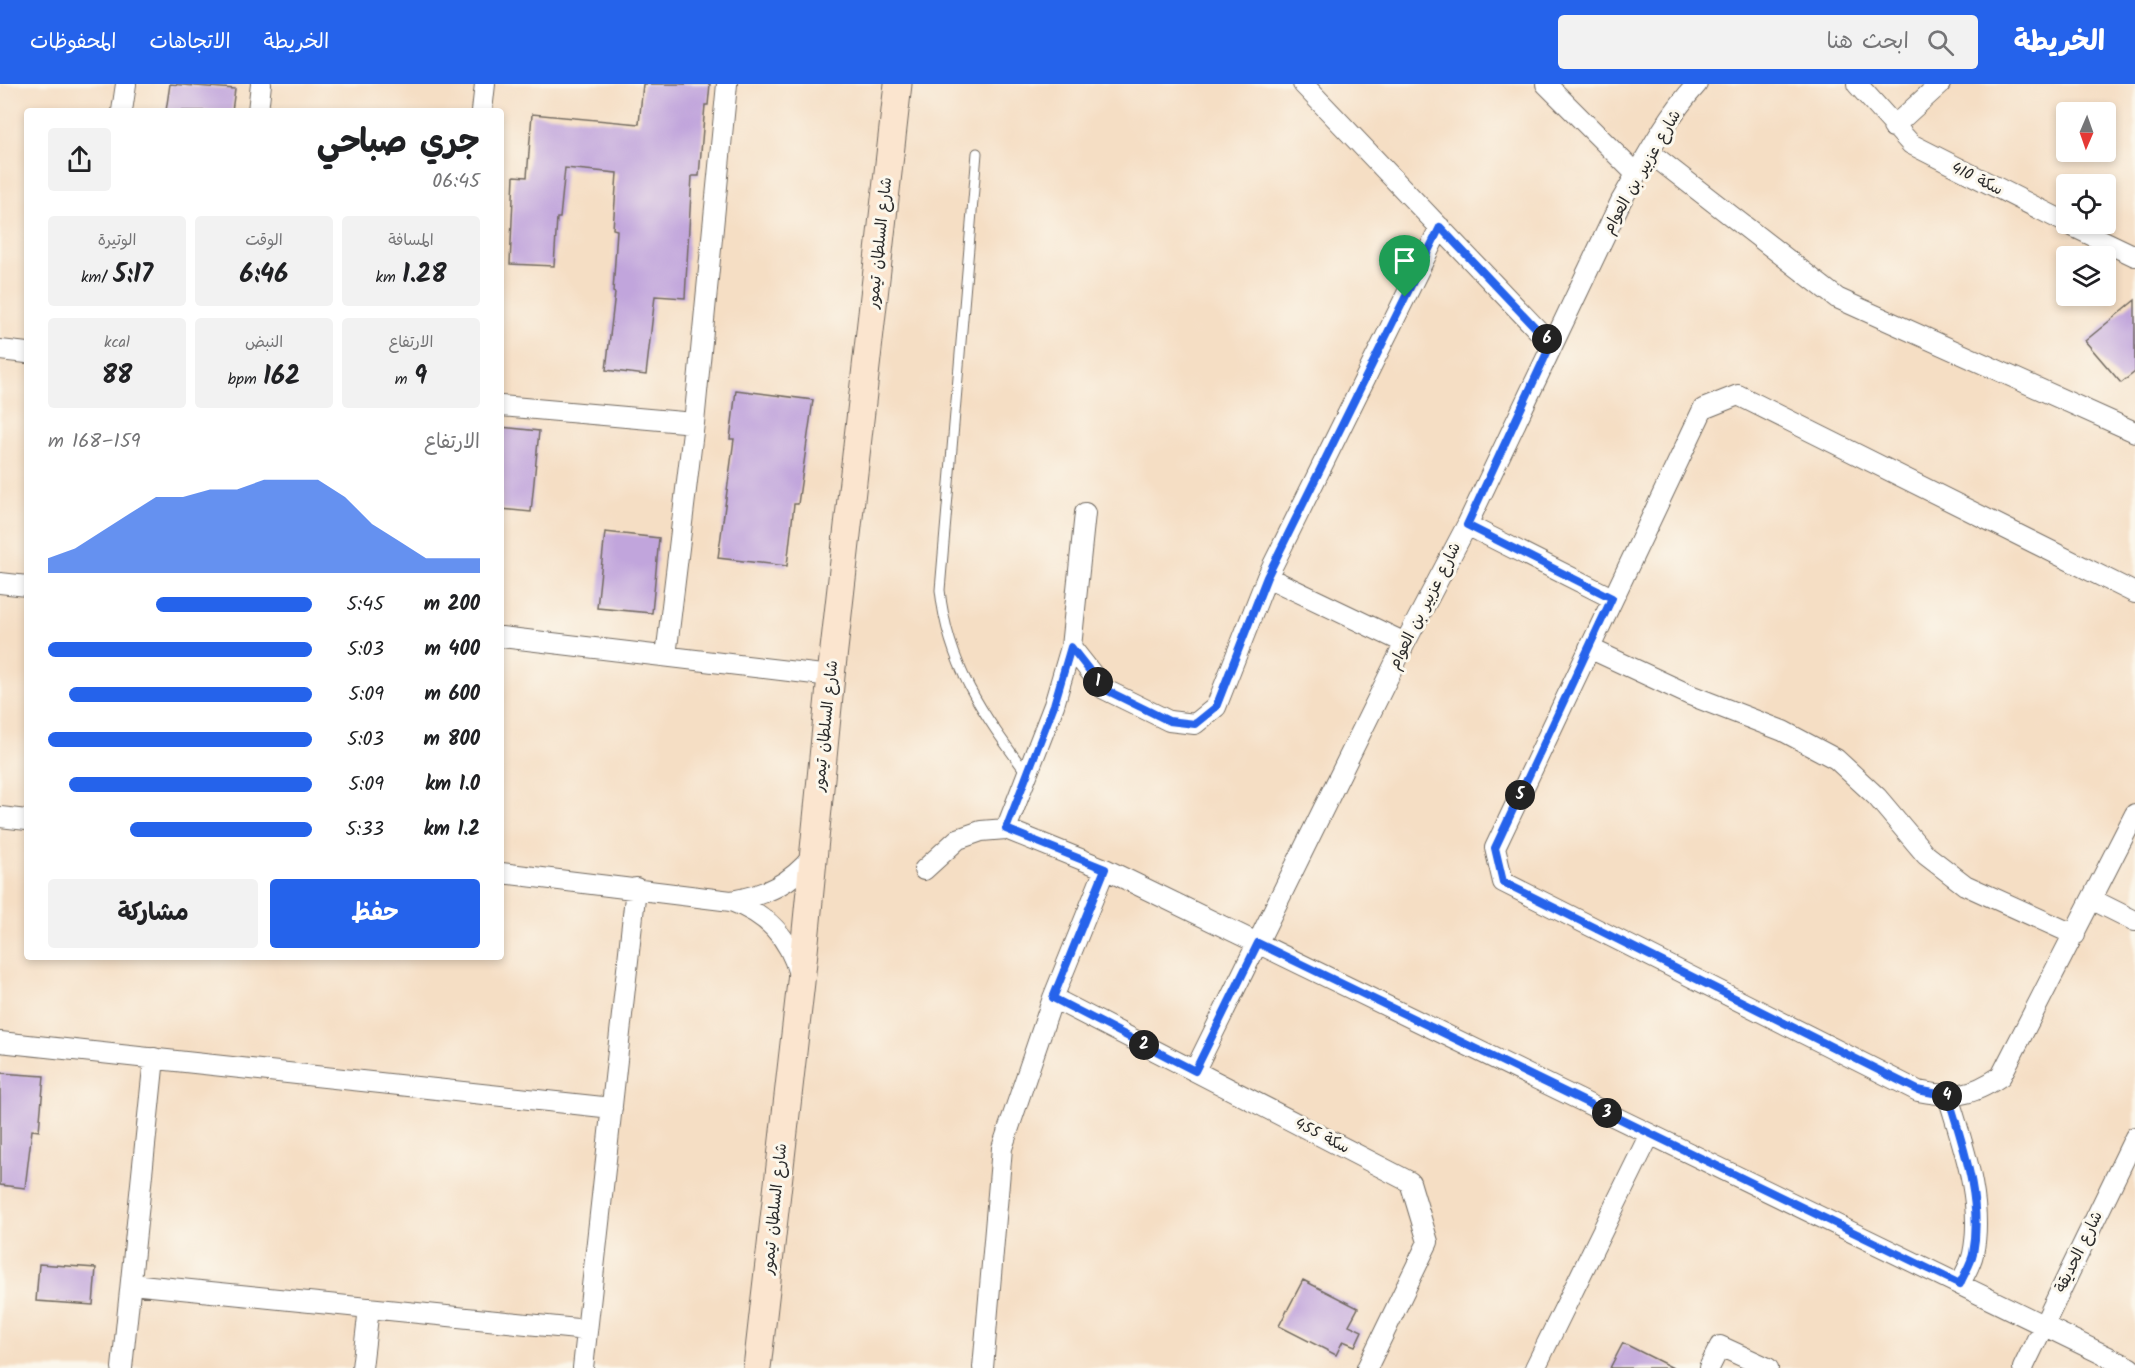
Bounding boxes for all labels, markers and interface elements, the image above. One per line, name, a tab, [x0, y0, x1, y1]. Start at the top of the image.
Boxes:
search box	[1558, 15, 1978, 69]
text: الخريطة	[2014, 20, 2105, 65]
text: ابحث هنا	[1826, 25, 1909, 60]
text: المحفوظات	[30, 26, 116, 59]
text: الاتجاهات	[149, 26, 231, 59]
text: الخريطة	[264, 26, 329, 59]
icon: search	[1924, 26, 1957, 59]
north arrow	[2056, 102, 2116, 162]
map controls	[2056, 102, 2116, 306]
street label: شارع عزبير بن العوام	[1596, 105, 1688, 239]
text: جري صباحي	[317, 117, 480, 170]
button: share	[48, 128, 111, 191]
street label: سكة 410	[1947, 156, 2007, 202]
text: 06:45	[432, 166, 480, 198]
button: locate	[2056, 174, 2116, 234]
street label: شارع السلطان تيمور	[861, 176, 899, 311]
text: الوتيرة	[98, 228, 136, 253]
text: الوقت	[245, 228, 283, 253]
text: المسافة	[388, 228, 434, 253]
pin	[1379, 235, 1430, 297]
icon: arrive	[1388, 244, 1421, 277]
button: layers	[2056, 246, 2116, 306]
text: 5:17	[113, 254, 153, 296]
text: 6:46	[240, 254, 288, 296]
text: 1.28	[402, 254, 447, 296]
text: /km	[81, 265, 113, 290]
text: km	[375, 265, 402, 290]
pin: 6	[1532, 324, 1562, 354]
text: 6	[1543, 326, 1551, 351]
text: kcal	[104, 330, 130, 355]
text: النبض	[245, 330, 283, 355]
text: الارتفاع	[389, 330, 433, 355]
text: 88	[102, 355, 132, 397]
text: 162	[263, 356, 300, 398]
text: 9	[414, 356, 427, 398]
text: bpm	[228, 367, 263, 392]
text: m	[395, 367, 414, 392]
text: 159–168 m	[48, 426, 140, 458]
text: الارتفاع	[424, 427, 480, 459]
street label: شارع عزبير بن العوام	[1382, 538, 1468, 674]
text: 5:45	[347, 589, 384, 621]
text: 200 m	[424, 589, 480, 621]
text: 5:03	[347, 634, 384, 666]
text: 400 m	[424, 634, 480, 666]
street label: شارع السلطان تيمور	[807, 659, 845, 794]
pin: 1	[1083, 667, 1113, 697]
text: 1	[1096, 669, 1100, 694]
text: 5:09	[349, 679, 384, 711]
text: 600 m	[425, 679, 480, 711]
text: 5:03	[347, 724, 384, 756]
text: 800 m	[424, 724, 480, 756]
text: 5:09	[349, 769, 384, 801]
text: 1.0 km	[425, 769, 480, 801]
pin: 5	[1505, 780, 1535, 810]
text: 5	[1516, 782, 1524, 807]
text: 5:33	[346, 814, 384, 846]
text: 1.2 km	[424, 814, 480, 846]
button: مشاركة	[48, 879, 258, 948]
button: حفظ	[270, 879, 480, 948]
pin: 2	[1129, 1030, 1159, 1060]
text: 2	[1139, 1032, 1149, 1057]
pin: 4	[1932, 1081, 1962, 1111]
text: 4	[1943, 1083, 1951, 1108]
pin: 3	[1592, 1098, 1622, 1128]
text: 3	[1603, 1100, 1611, 1125]
street label: سكة 455	[1290, 1111, 1354, 1161]
street label: شارع السلطان تيمور	[756, 1142, 794, 1277]
street label: شارع الحديقة	[2048, 1207, 2110, 1297]

